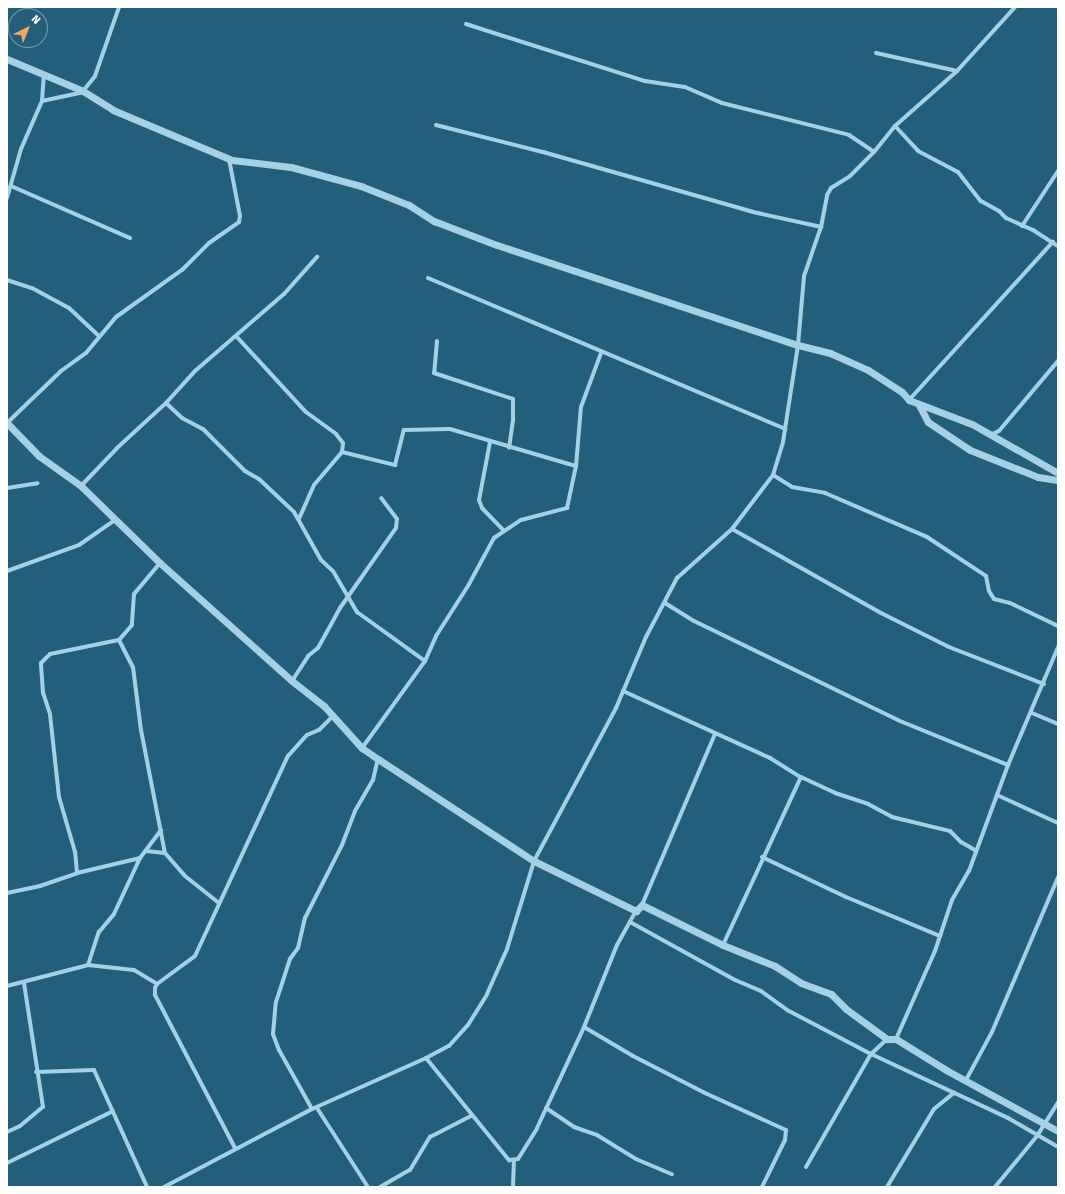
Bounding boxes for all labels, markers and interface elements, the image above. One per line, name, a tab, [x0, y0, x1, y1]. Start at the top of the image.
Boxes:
north arrow	[8, 8, 48, 48]
text: N	[29, 12, 43, 27]

